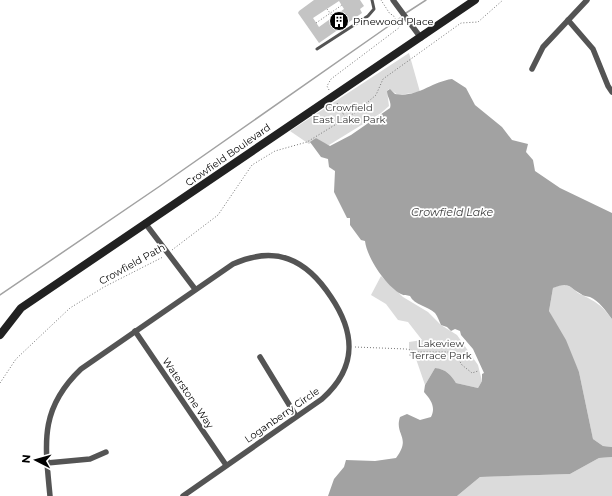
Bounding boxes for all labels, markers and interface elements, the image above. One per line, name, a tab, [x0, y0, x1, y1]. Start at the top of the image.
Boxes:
building icon: Pinewood Place	[328, 10, 350, 32]
place label: Pinewood Place	[353, 15, 434, 28]
park label: Crowfield East Lake Park	[312, 101, 386, 126]
street label: Crowfield Boulevard	[183, 121, 273, 189]
water label: Crowfield Lake	[411, 205, 493, 219]
street label: Crowfield Path	[97, 240, 167, 288]
park label: Lakeview Terrace Park	[410, 337, 472, 362]
street label: Waterstone Way	[160, 355, 217, 431]
street label: Loganberry Circle	[242, 384, 322, 446]
north arrow	[16, 440, 56, 480]
text: N	[19, 454, 33, 464]

